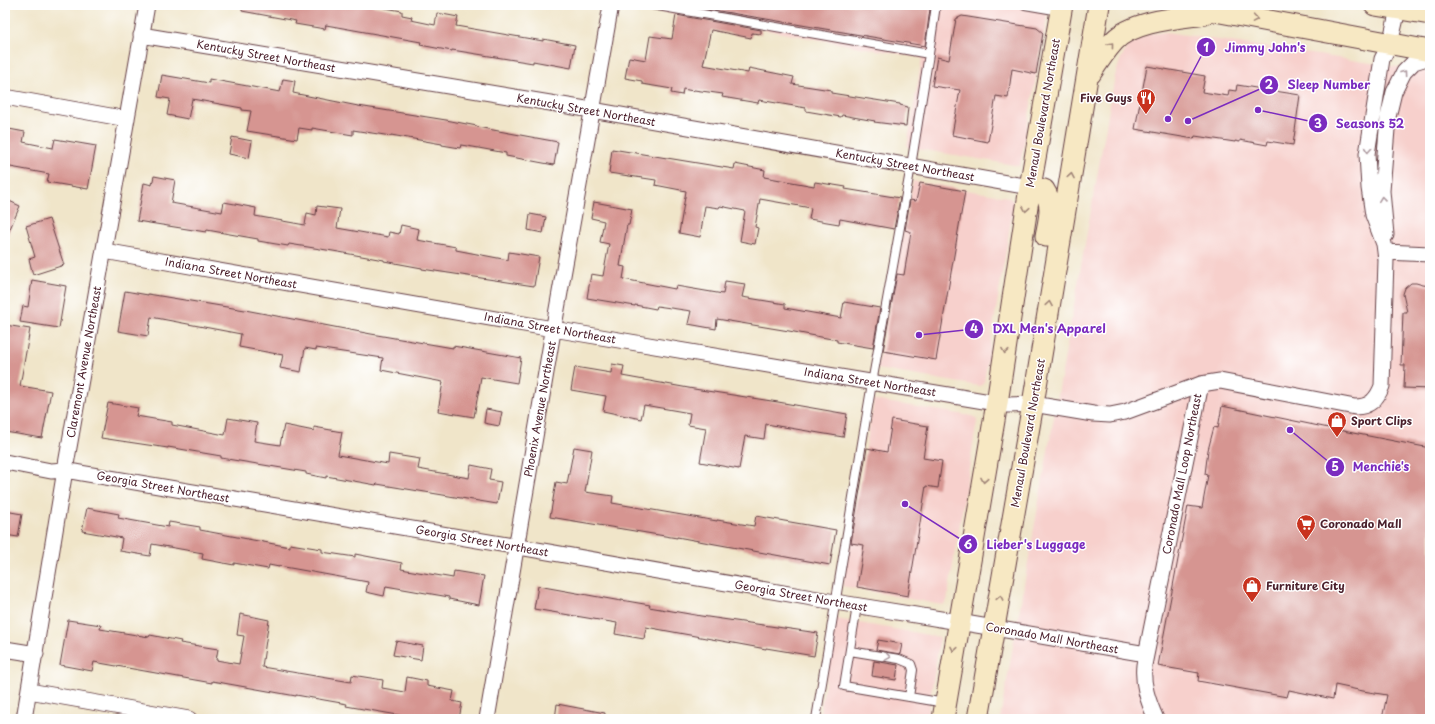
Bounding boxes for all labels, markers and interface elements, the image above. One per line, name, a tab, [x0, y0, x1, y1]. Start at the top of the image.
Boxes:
one-way arrow	[1252, 14, 1258, 22]
street label: Kentucky Street Northeast	[195, 35, 338, 76]
callout: Jimmy John's	[1196, 35, 1314, 59]
street label: Menaul Boulevard Northeast	[1021, 37, 1064, 189]
text: 1	[1203, 38, 1209, 56]
text: Jimmy John's	[1225, 38, 1306, 56]
one-way arrow	[1106, 43, 1113, 50]
one-way arrow	[1399, 70, 1407, 77]
callout: Sleep Number	[1259, 73, 1379, 97]
text: 2	[1265, 75, 1274, 93]
text: Sleep Number	[1288, 75, 1371, 93]
restaurant icon: Five Guys	[1135, 87, 1157, 115]
street label: Kentucky Street Northeast	[515, 89, 658, 130]
place label: Five Guys	[1080, 89, 1132, 106]
callout: Seasons 52	[1308, 111, 1412, 135]
text: 3	[1314, 114, 1322, 132]
text: Seasons 52	[1336, 114, 1405, 132]
street label: Kentucky Street Northeast	[834, 144, 977, 185]
one-way arrow	[1363, 147, 1372, 153]
one-way arrow	[1066, 173, 1075, 179]
one-way arrow	[1378, 196, 1387, 202]
one-way arrow	[1022, 206, 1031, 212]
street label: Indiana Street Northeast	[164, 253, 299, 293]
street label: Claremont Avenue Northeast	[62, 284, 105, 439]
one-way arrow	[1044, 301, 1053, 307]
street label: Indiana Street Northeast	[483, 308, 618, 348]
callout: DXL Men's Apparel	[964, 317, 1114, 341]
text: 4	[970, 319, 978, 337]
text: DXL Men's Apparel	[992, 319, 1106, 337]
street label: Phoenix Avenue Northeast	[519, 339, 560, 478]
one-way arrow	[1001, 348, 1010, 354]
street label: Menaul Boulevard Northeast	[1006, 357, 1049, 509]
street label: Indiana Street Northeast	[803, 363, 938, 400]
street label: Coronado Mall Loop Northeast	[1158, 391, 1206, 556]
shop icon: Sport Clips	[1326, 410, 1348, 438]
place label: Sport Clips	[1351, 412, 1412, 429]
callout: Menchie's	[1325, 455, 1417, 479]
text: 5	[1331, 457, 1339, 475]
text: Menchie's	[1353, 457, 1410, 475]
street label: Georgia Street Northeast	[95, 466, 231, 507]
one-way arrow	[980, 476, 988, 483]
supermarket icon: Coronado Mall	[1295, 513, 1317, 541]
place label: Coronado Mall	[1320, 515, 1401, 532]
street label: Georgia Street Northeast	[414, 520, 550, 561]
callout: Lieber's Luggage	[958, 532, 1094, 556]
text: 6	[964, 535, 973, 553]
text: Lieber's Luggage	[986, 535, 1086, 553]
street label: Georgia Street Northeast	[733, 575, 869, 616]
shop icon: Furniture City	[1241, 575, 1263, 603]
place label: Furniture City	[1266, 577, 1345, 594]
one-way arrow	[995, 595, 1004, 601]
street label: Coronado Mall Northeast	[984, 617, 1120, 658]
one-way arrow	[951, 646, 959, 652]
one-way arrow	[885, 652, 891, 661]

